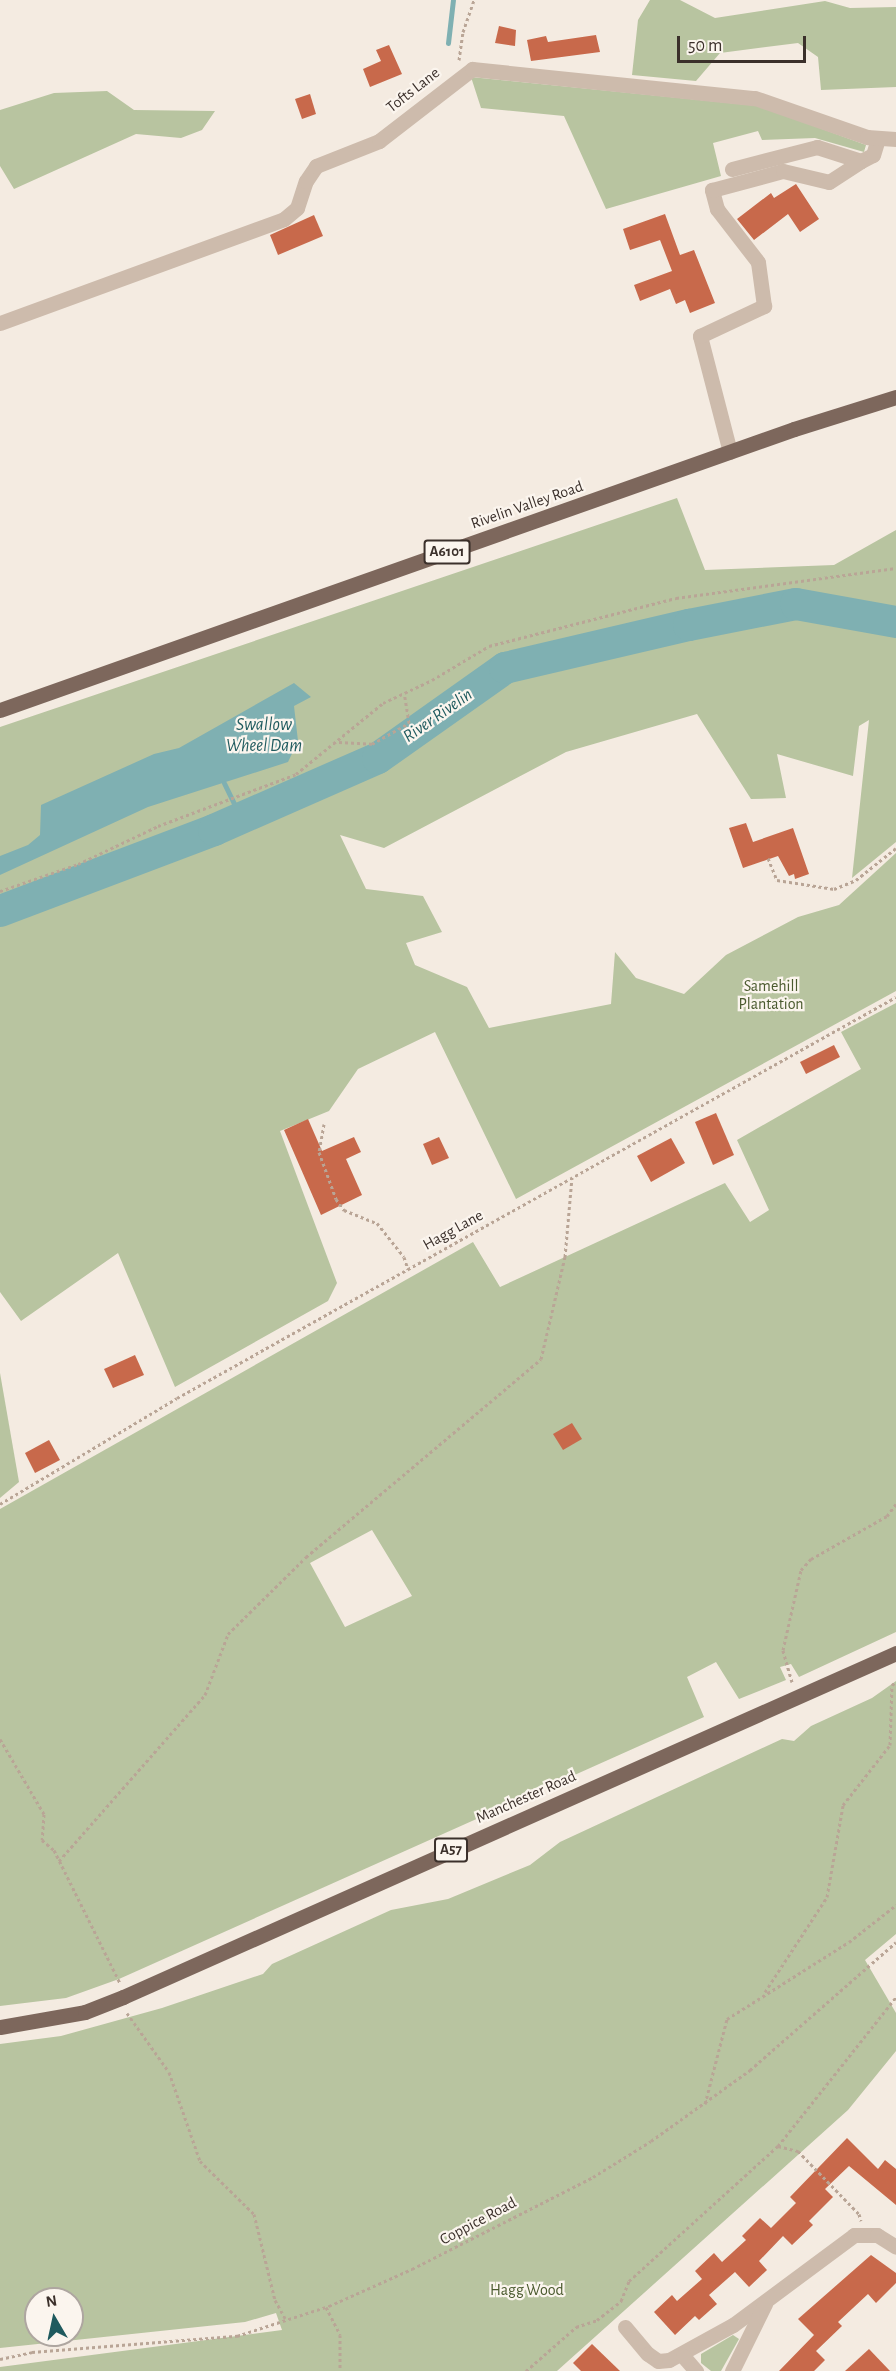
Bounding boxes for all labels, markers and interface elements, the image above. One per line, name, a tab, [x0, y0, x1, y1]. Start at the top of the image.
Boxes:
scale bar	[680, 24, 809, 62]
text: 50 m	[688, 37, 722, 55]
street label: Tofts Lane	[382, 63, 444, 117]
street label: Rivelin Valley Road	[468, 477, 586, 533]
road number: A6101	[423, 540, 471, 564]
water label: River Rivelin	[399, 684, 477, 748]
water label: Swallow Wheel Dam	[226, 715, 302, 758]
park label: Samehill Plantation	[738, 976, 804, 1014]
street label: Hagg Lane	[420, 1206, 486, 1254]
street label: Manchester Road	[473, 1766, 579, 1828]
road number: A57	[433, 1838, 469, 1862]
street label: Coppice Road	[436, 2193, 520, 2249]
park label: Hagg Wood	[490, 2280, 564, 2300]
north arrow	[24, 2287, 84, 2347]
text: N	[45, 2292, 58, 2310]

